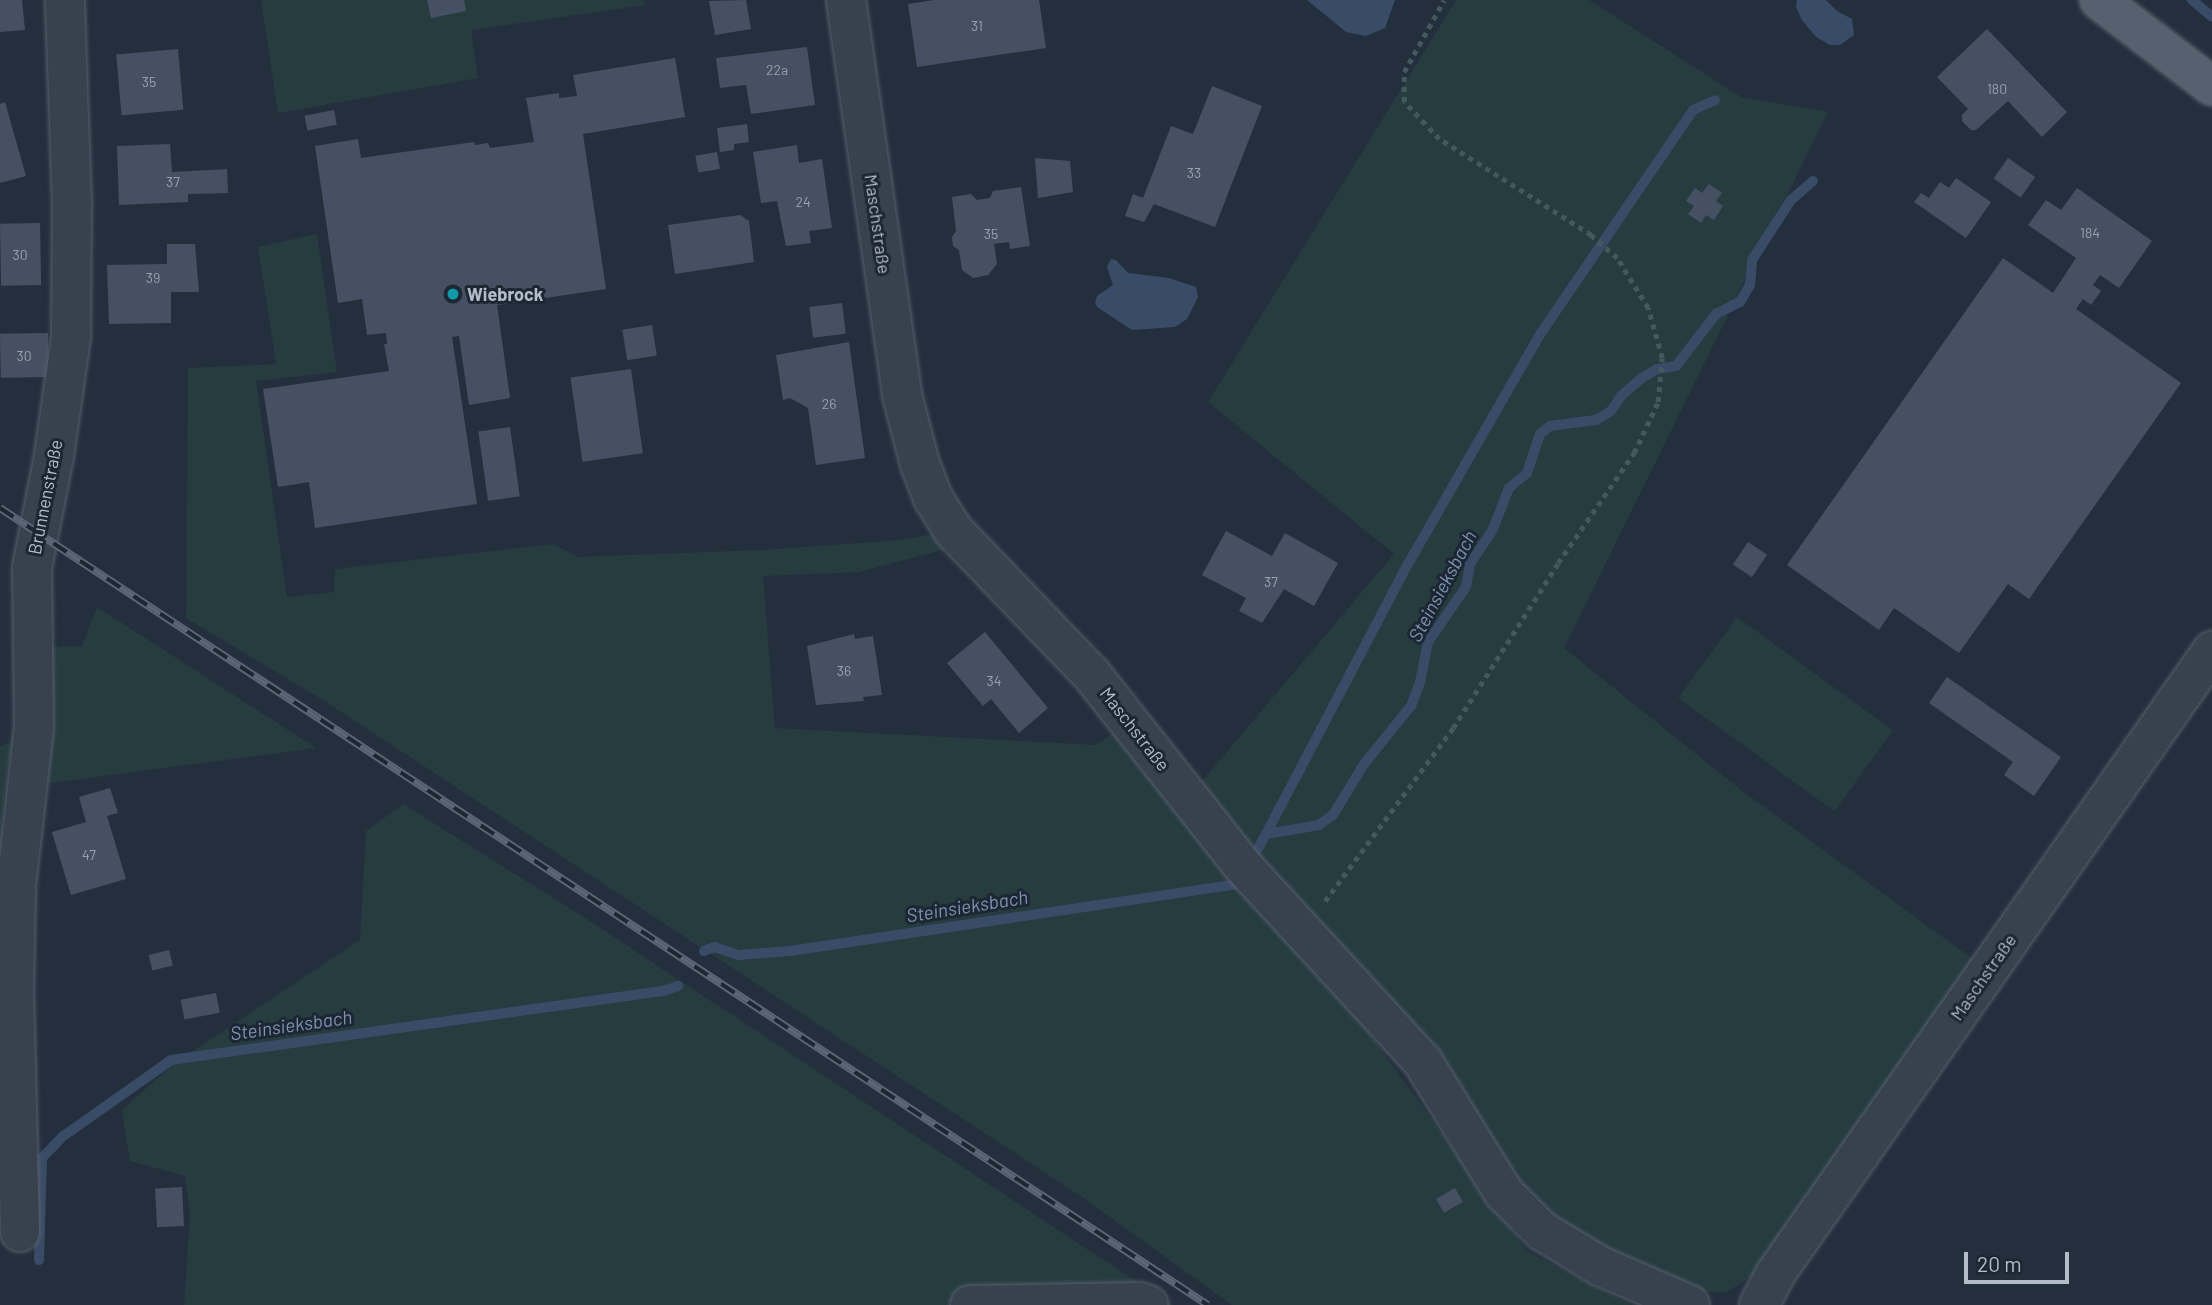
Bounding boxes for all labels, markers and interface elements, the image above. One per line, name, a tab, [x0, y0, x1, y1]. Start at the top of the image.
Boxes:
house number: 31	[971, 18, 983, 34]
house number: 22a	[766, 62, 788, 78]
house number: 35	[142, 74, 156, 90]
house number: 180	[1987, 81, 2007, 97]
house number: 33	[1187, 165, 1201, 181]
street label: Maschstraße	[860, 173, 896, 275]
house number: 37	[166, 174, 180, 190]
house number: 24	[795, 194, 811, 210]
house number: 184	[2080, 225, 2100, 241]
house number: 35	[984, 226, 998, 242]
house number: 30	[12, 247, 28, 263]
house number: 39	[146, 270, 160, 286]
place label: Wiebrock	[467, 283, 543, 305]
marker: Wiebrock	[445, 286, 461, 302]
house number: 30	[16, 348, 32, 364]
house number: 26	[822, 396, 836, 412]
street label: Brunnenstraße	[23, 438, 67, 556]
water label: Steinsieksbach	[1403, 526, 1481, 646]
house number: 37	[1264, 574, 1278, 590]
house number: 36	[837, 663, 851, 679]
house number: 34	[987, 673, 1001, 689]
street label: Maschstraße	[1096, 683, 1174, 775]
house number: 47	[82, 847, 96, 863]
water label: Steinsieksbach	[905, 885, 1029, 927]
street label: Maschstraße	[1945, 930, 2021, 1024]
water label: Steinsieksbach	[229, 1005, 353, 1045]
scale bar	[1967, 1238, 2072, 1282]
text: 20 m	[1977, 1251, 2022, 1276]

